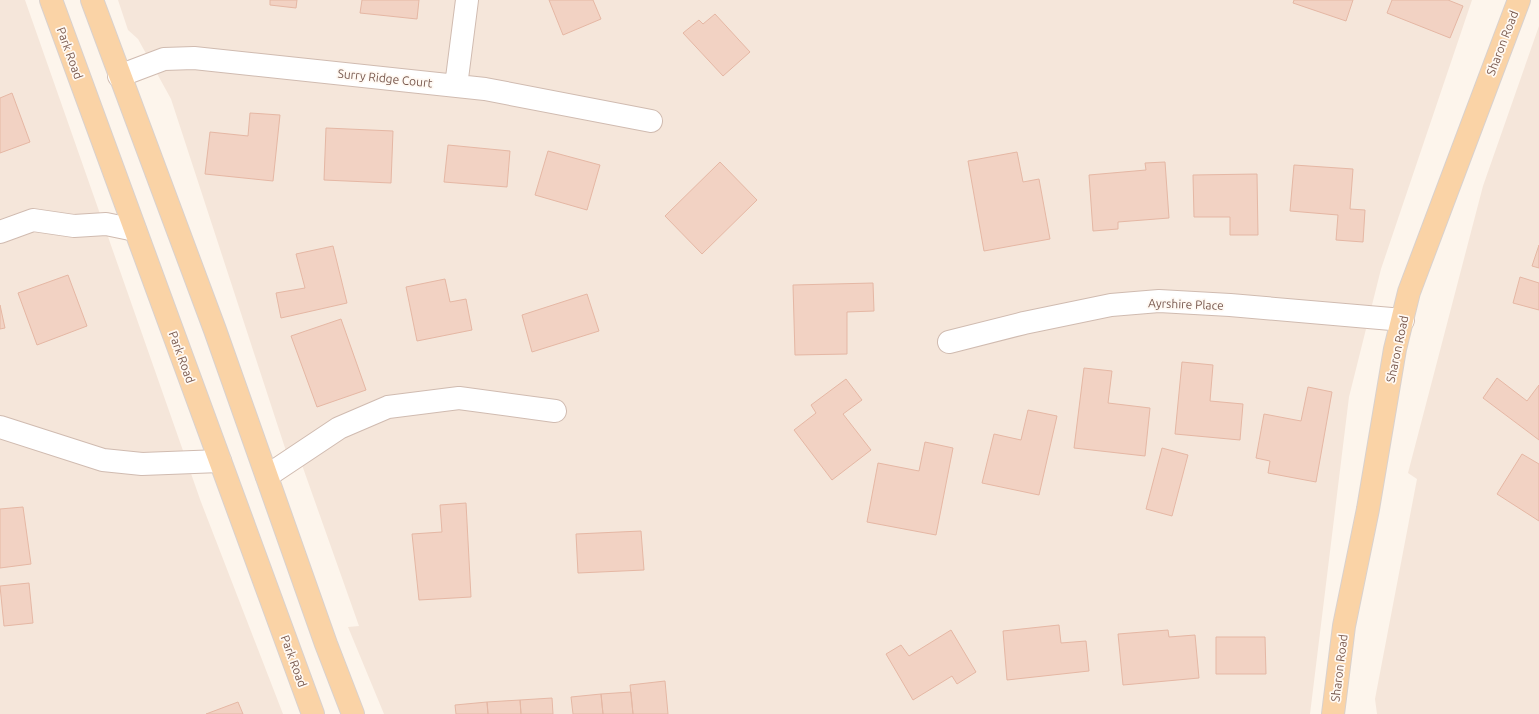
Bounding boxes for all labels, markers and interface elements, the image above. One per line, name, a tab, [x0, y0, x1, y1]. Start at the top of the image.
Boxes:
street label: Sharon Road	[1484, 9, 1520, 77]
street label: Park Road	[55, 25, 85, 81]
street label: Surry Ridge Court	[337, 67, 433, 89]
street label: Ayrshire Place	[1148, 296, 1224, 312]
street label: Sharon Road	[1384, 314, 1410, 384]
street label: Park Road	[167, 329, 197, 385]
street label: Park Road	[279, 633, 309, 689]
street label: Sharon Road	[1328, 633, 1350, 703]

